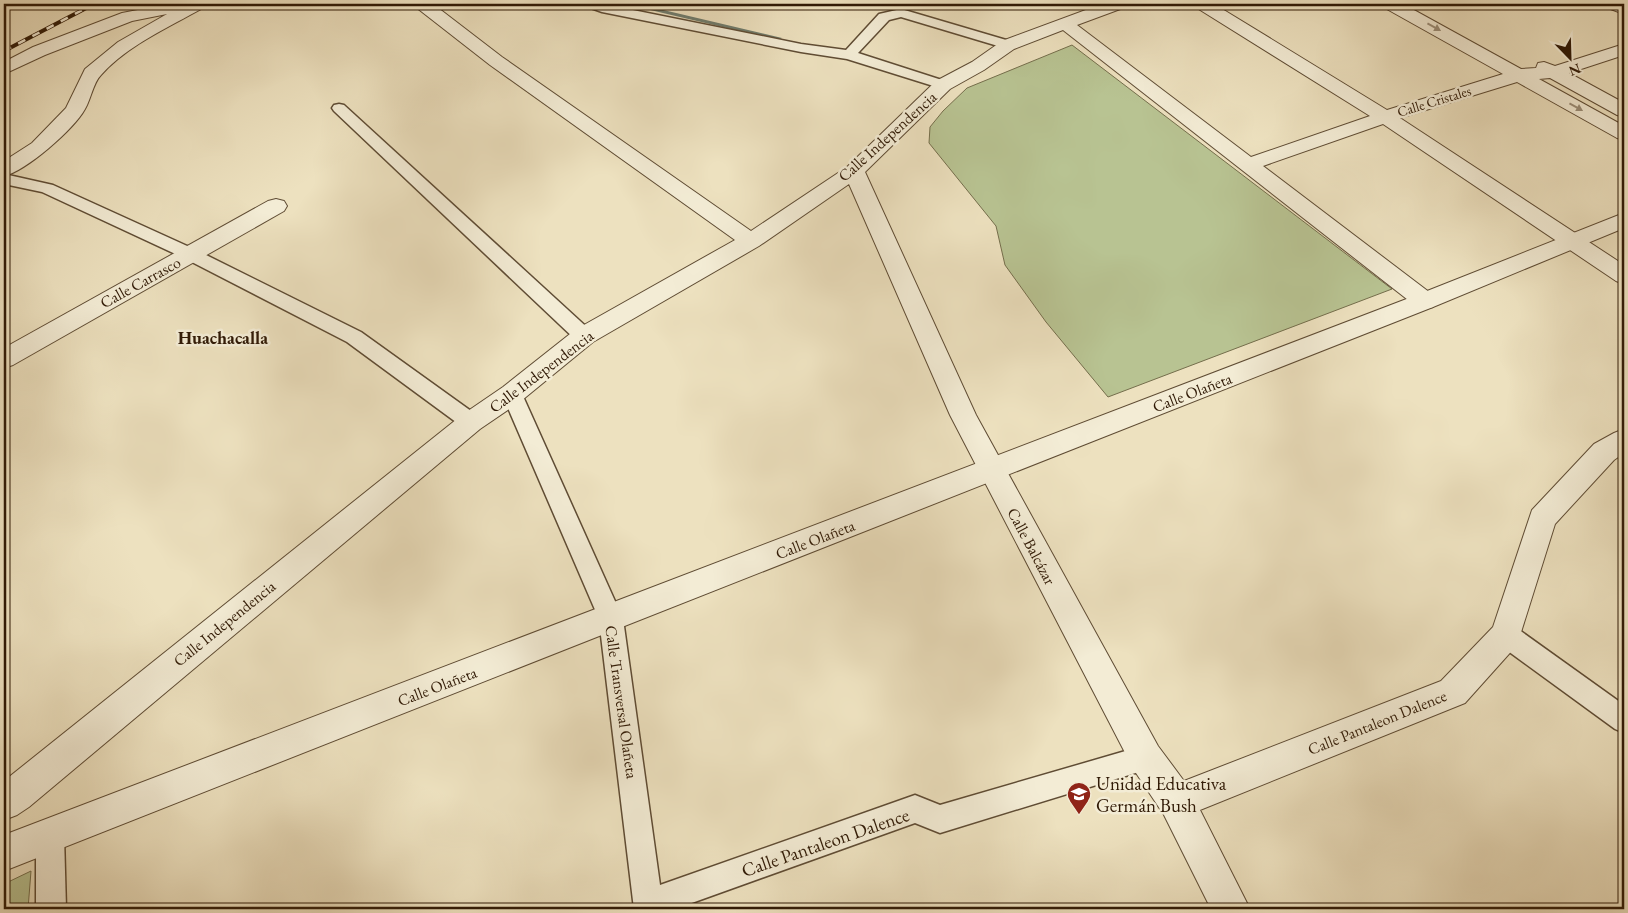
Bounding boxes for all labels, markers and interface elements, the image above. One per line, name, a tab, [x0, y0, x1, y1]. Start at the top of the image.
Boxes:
one-way arrow	[1427, 23, 1440, 32]
north arrow	[1546, 32, 1596, 82]
text: N	[1566, 59, 1584, 81]
street label: Calle Cristales	[1395, 81, 1474, 121]
street label: Calle Independencia	[834, 86, 942, 186]
one-way arrow	[1569, 102, 1582, 111]
street label: Calle Carrasco	[96, 252, 184, 313]
street label: Calle Independencia	[485, 325, 598, 418]
district label: Huachacalla	[178, 326, 268, 349]
street label: Calle Olañeta	[1149, 368, 1235, 417]
street label: Calle Balcázar	[1002, 504, 1061, 589]
street label: Calle Olañeta	[772, 515, 858, 564]
street label: Calle Independencia	[169, 575, 280, 671]
street label: Calle Transversal Olañeta	[600, 624, 643, 781]
street label: Calle Olañeta	[394, 662, 480, 711]
street label: Calle Pantaleon Dalence	[1305, 685, 1450, 760]
place label: Unidad Educativa Germán Bush	[1096, 771, 1227, 818]
school or university icon: Unidad Educativa Germán Bush	[1066, 781, 1092, 815]
street label: Calle Pantaleon Dalence	[738, 802, 912, 883]

